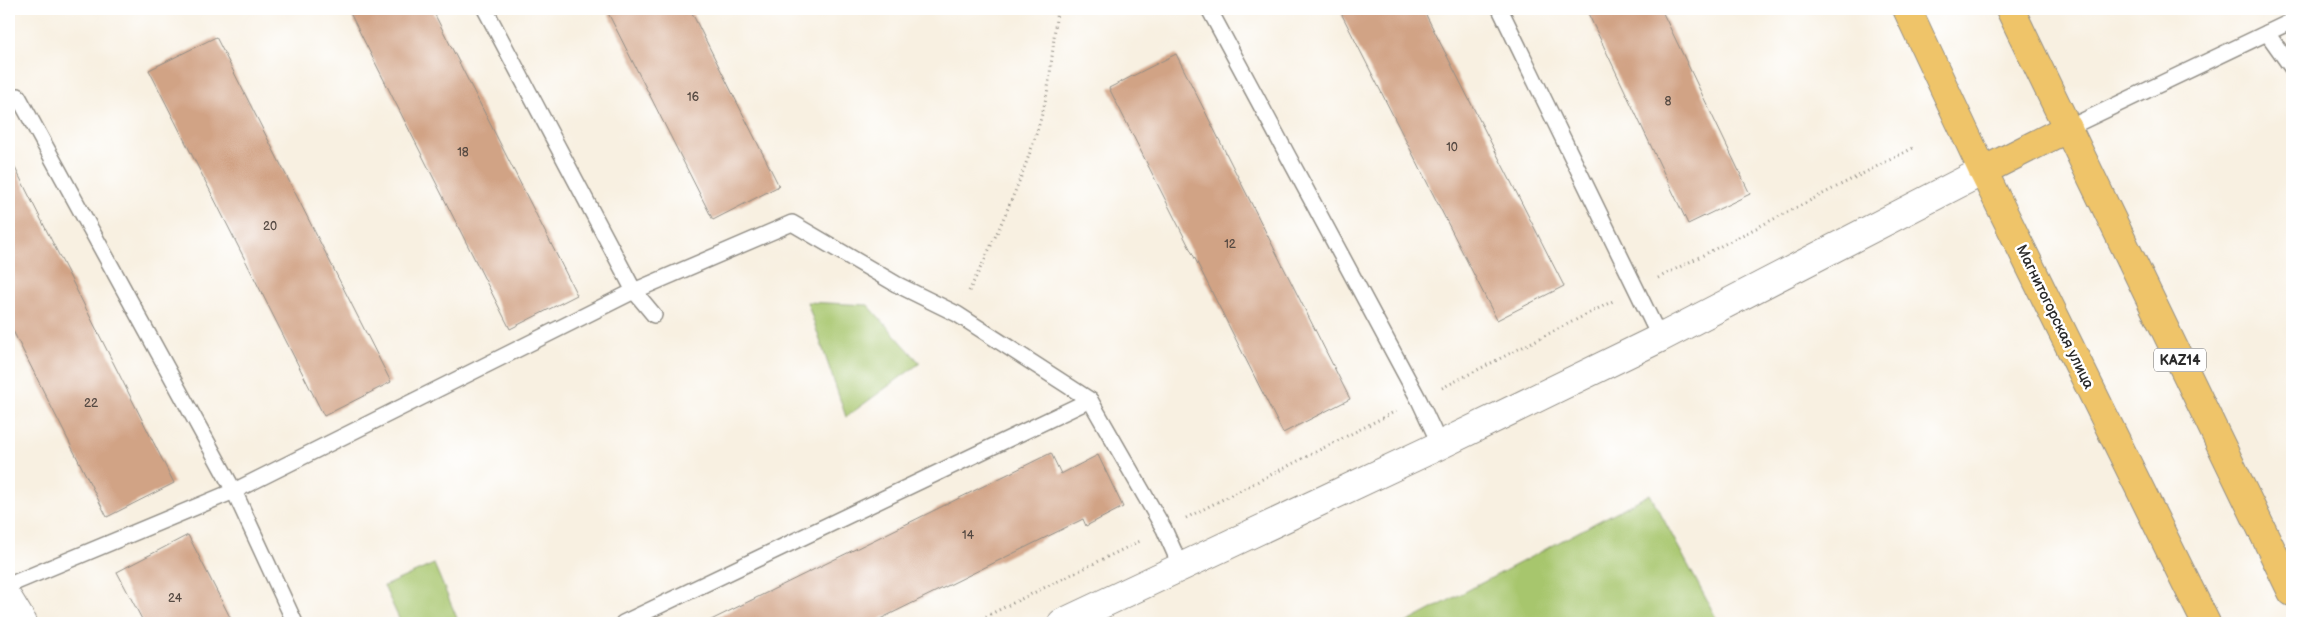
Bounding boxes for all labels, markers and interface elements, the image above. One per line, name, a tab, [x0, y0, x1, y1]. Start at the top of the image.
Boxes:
house number: 16	[687, 90, 699, 105]
house number: 8	[1665, 94, 1672, 109]
house number: 10	[1446, 140, 1458, 155]
house number: 18	[457, 145, 469, 160]
house number: 20	[263, 219, 277, 234]
house number: 12	[1224, 237, 1236, 252]
street label: Магнитогорская улица	[2012, 242, 2098, 392]
road number: KAZ14	[2154, 348, 2206, 372]
house number: 22	[84, 396, 98, 411]
house number: 14	[962, 528, 975, 543]
house number: 24	[168, 591, 183, 606]

